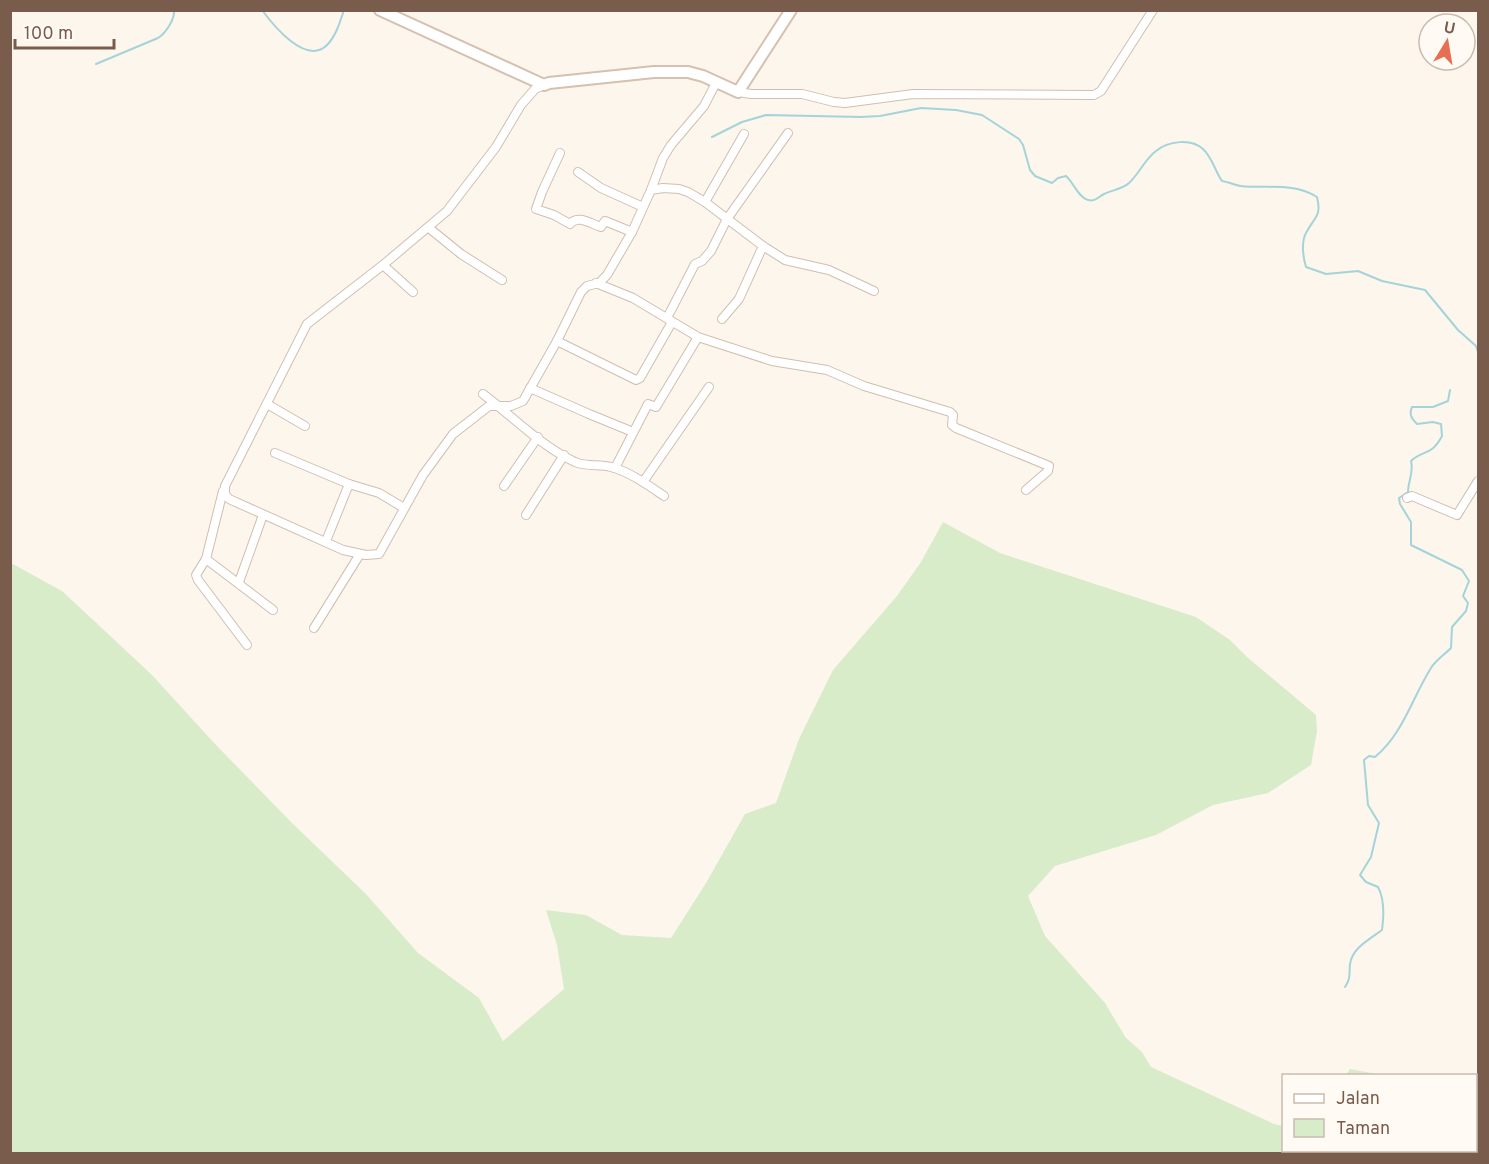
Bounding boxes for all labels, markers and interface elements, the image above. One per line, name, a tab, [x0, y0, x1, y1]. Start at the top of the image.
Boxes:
scale bar	[15, 12, 114, 50]
north arrow	[1417, 12, 1477, 72]
text: U	[1442, 18, 1457, 40]
text: 100 m	[24, 23, 73, 46]
legend	[1282, 1074, 1477, 1152]
text: Jalan	[1336, 1088, 1380, 1111]
text: Taman	[1336, 1118, 1390, 1141]

